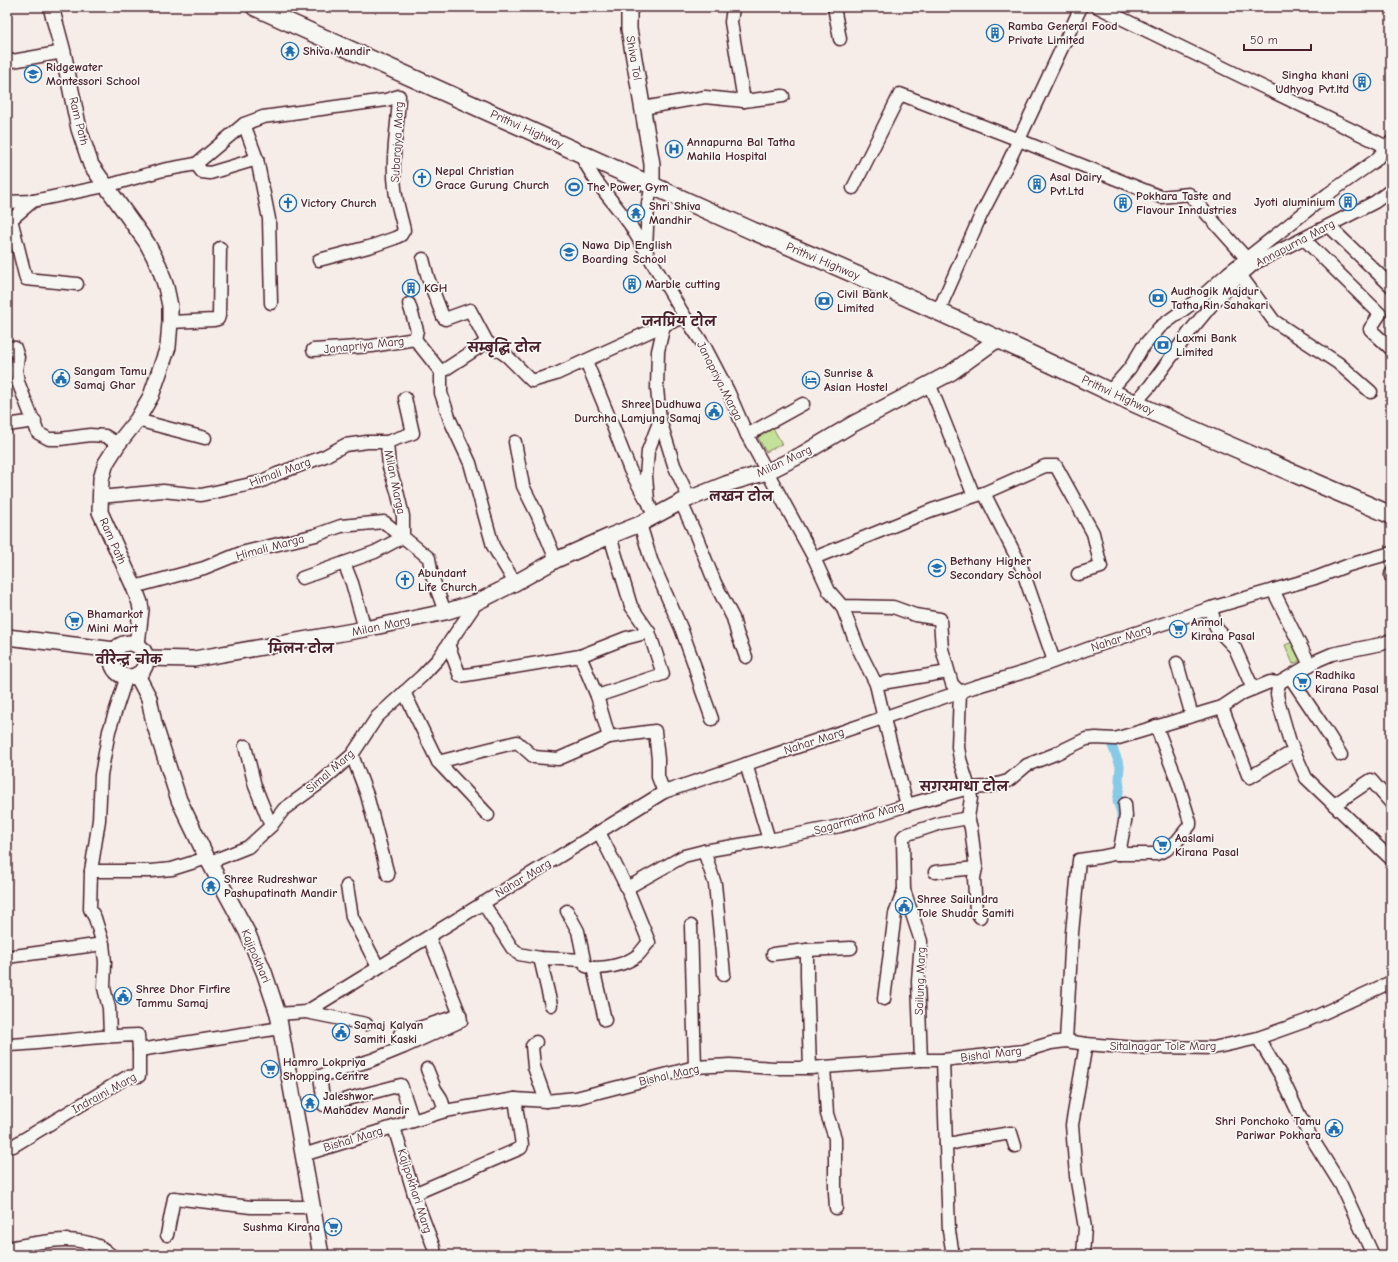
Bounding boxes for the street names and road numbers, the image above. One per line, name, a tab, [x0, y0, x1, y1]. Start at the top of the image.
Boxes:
street label: Shiva Tol	[623, 35, 645, 81]
street label: Ram Path	[66, 95, 92, 147]
street label: Subarajya Marg	[388, 101, 406, 183]
street label: Prithvi Highway	[488, 107, 566, 152]
street label: Annapurna Marg	[1253, 216, 1337, 270]
street label: Prithvi Highway	[784, 239, 862, 283]
street label: Janapriya Marg	[323, 334, 405, 356]
street label: Janapriya Marga	[694, 339, 746, 423]
street label: Prithvi Highway	[1079, 372, 1157, 418]
street label: Milan Marg	[754, 442, 814, 480]
street label: Milan Marga	[381, 449, 409, 515]
street label: Himali Marg	[248, 454, 312, 490]
street label: Ram Path	[97, 516, 129, 566]
street label: Himali Marga	[234, 531, 306, 563]
street label: Milan Marg	[351, 613, 411, 639]
street label: Nahar Marg	[1089, 622, 1153, 654]
street label: Nahar Marg	[782, 725, 846, 757]
street label: Simal Marg	[303, 746, 357, 796]
street label: Sagarmatha Marg	[812, 798, 906, 838]
street label: Nahar Marg	[493, 856, 553, 900]
street label: Kajipokhari	[238, 927, 274, 985]
street label: Sailung Marg	[912, 947, 928, 1015]
street label: Sitalnagar Tole Marg	[1110, 1039, 1216, 1053]
street label: Bishal Marg	[960, 1043, 1022, 1065]
street label: Bishal Marg	[637, 1061, 701, 1089]
street label: Indraini Marg	[69, 1070, 139, 1116]
street label: Bishal Marg	[322, 1123, 384, 1155]
street label: Kajipokhari Marg	[395, 1147, 435, 1235]

